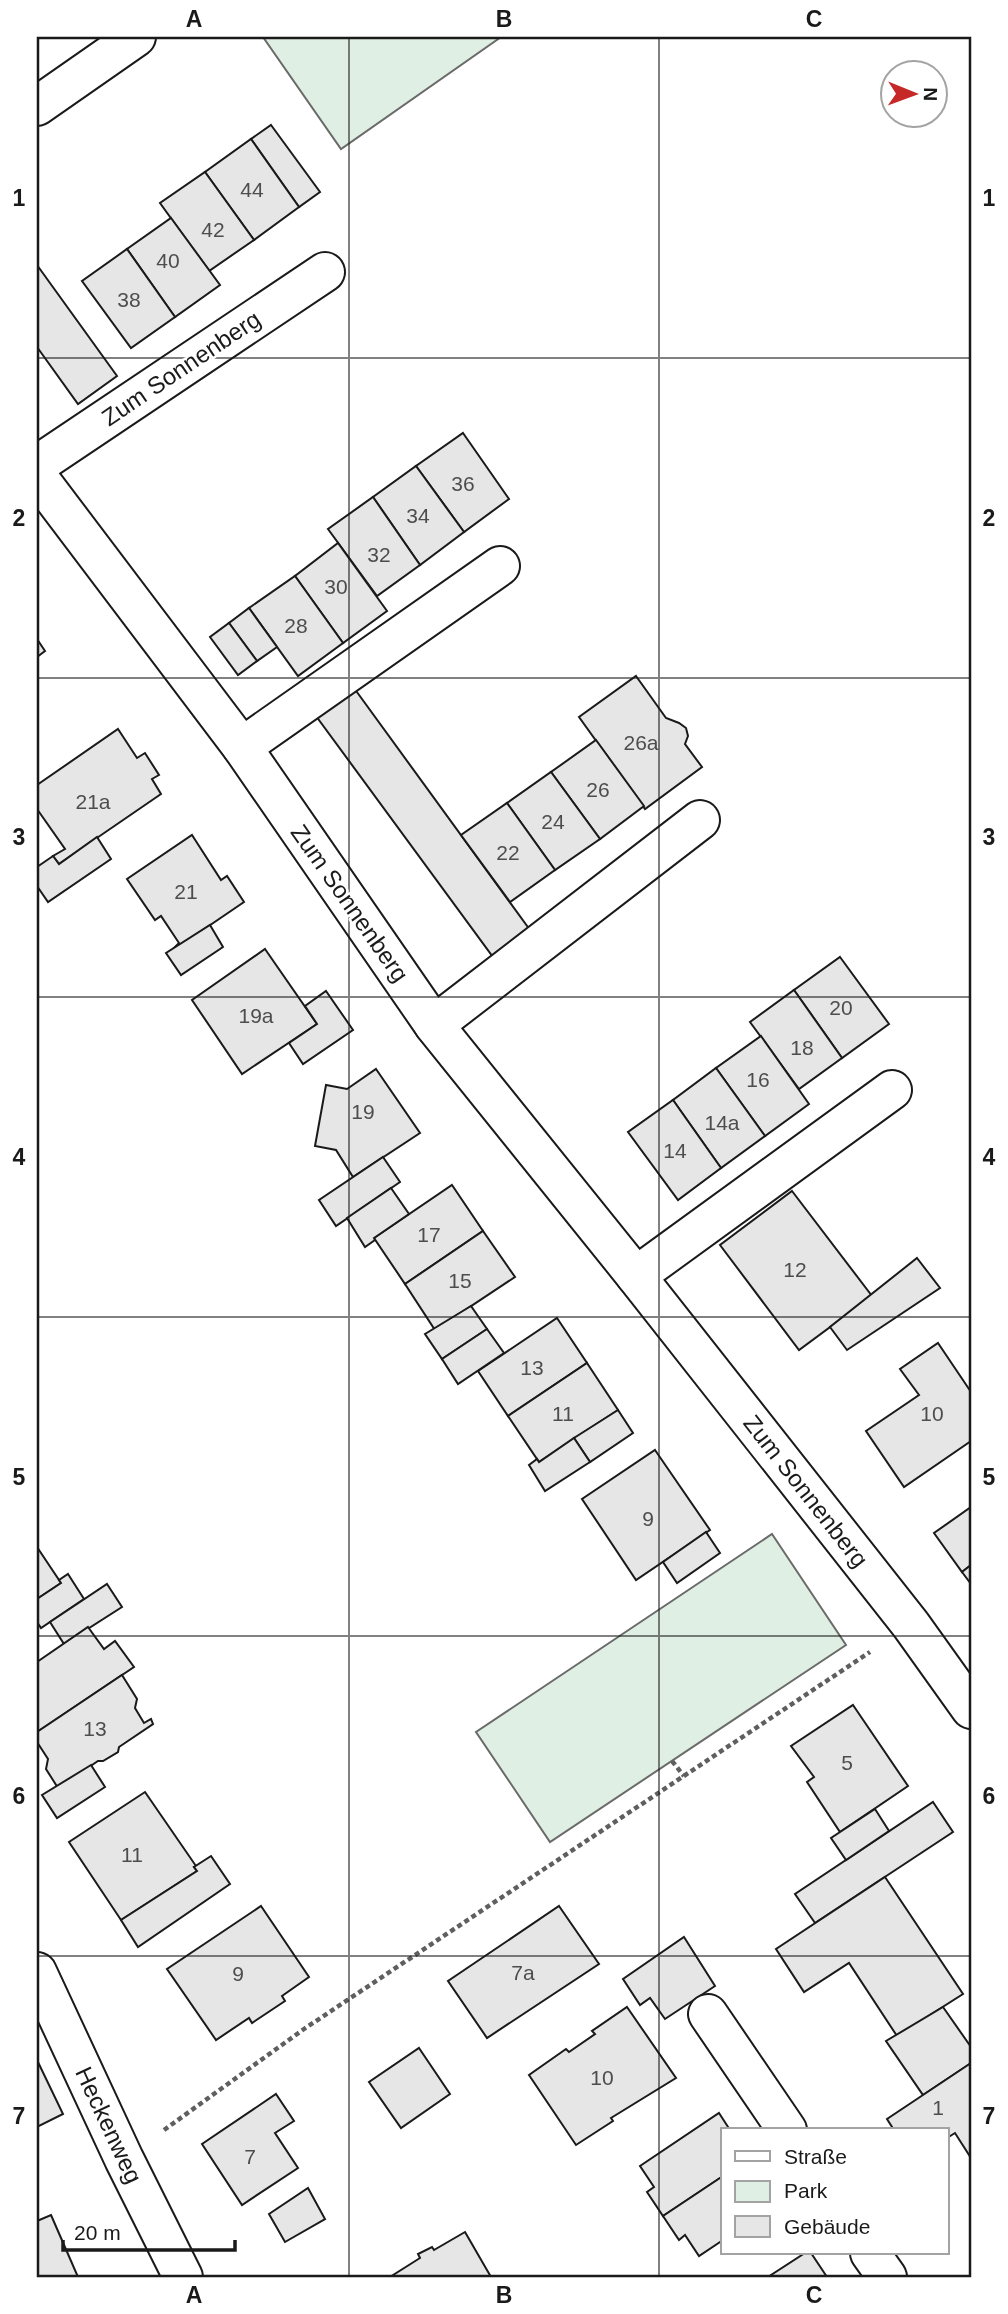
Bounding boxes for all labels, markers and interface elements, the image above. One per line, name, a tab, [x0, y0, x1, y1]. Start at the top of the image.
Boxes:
text: A	[186, 6, 202, 32]
text: B	[496, 6, 512, 32]
text: C	[806, 6, 822, 32]
north arrow	[878, 60, 948, 130]
text: N	[920, 87, 941, 101]
house number: 44	[240, 178, 264, 201]
text: 1	[13, 185, 26, 211]
text: 1	[983, 185, 996, 211]
house number: 42	[201, 218, 225, 241]
house number: 40	[156, 249, 180, 272]
house number: 38	[117, 288, 141, 311]
street label: Zum Sonnenberg	[97, 305, 265, 431]
house number: 36	[451, 472, 475, 495]
house number: 34	[406, 504, 430, 527]
text: 2	[13, 505, 25, 531]
text: 2	[983, 505, 995, 531]
house number: 32	[367, 543, 391, 566]
house number: 30	[324, 575, 348, 598]
house number: 28	[284, 614, 308, 637]
house number: 26a	[623, 731, 659, 754]
house number: 26	[586, 778, 610, 801]
house number: 21a	[75, 790, 111, 813]
house number: 24	[541, 810, 565, 833]
street label: Zum Sonnenberg	[286, 819, 414, 987]
text: 3	[13, 824, 25, 850]
text: 3	[983, 824, 995, 850]
house number: 22	[496, 841, 520, 864]
house number: 21	[174, 880, 198, 903]
house number: 20	[829, 996, 853, 1019]
house number: 19a	[238, 1004, 274, 1027]
house number: 18	[790, 1036, 814, 1059]
house number: 16	[746, 1068, 770, 1091]
house number: 19	[351, 1100, 375, 1123]
house number: 14a	[704, 1111, 740, 1134]
house number: 14	[663, 1139, 687, 1162]
text: 4	[13, 1144, 26, 1170]
text: 4	[983, 1144, 996, 1170]
house number: 17	[417, 1223, 441, 1246]
house number: 12	[783, 1258, 807, 1281]
house number: 15	[448, 1269, 472, 1292]
house number: 13	[520, 1356, 544, 1379]
house number: 11	[552, 1402, 574, 1425]
house number: 10	[920, 1402, 944, 1425]
street label: Zum Sonnenberg	[738, 1410, 874, 1572]
text: 5	[13, 1464, 26, 1490]
text: 5	[983, 1464, 996, 1490]
house number: 9	[642, 1507, 654, 1530]
house number: 13	[83, 1717, 107, 1740]
house number: 5	[841, 1751, 853, 1774]
text: 6	[13, 1783, 25, 1809]
text: 6	[983, 1783, 995, 1809]
house number: 11	[121, 1843, 143, 1866]
house number: 7a	[511, 1961, 535, 1984]
house number: 9	[232, 1962, 244, 1985]
street label: Heckenweg	[70, 2062, 148, 2188]
house number: 10	[590, 2066, 614, 2089]
house number: 1	[932, 2096, 944, 2119]
text: 7	[13, 2103, 25, 2129]
text: 7	[983, 2103, 995, 2129]
legend	[721, 2128, 948, 2254]
house number: 7	[244, 2145, 256, 2168]
text: Straße	[784, 2145, 847, 2168]
text: Park	[784, 2179, 828, 2202]
scale bar	[63, 2209, 234, 2253]
text: Gebäude	[784, 2215, 870, 2238]
text: 20 m	[74, 2221, 121, 2244]
text: A	[186, 2282, 202, 2308]
text: B	[496, 2282, 512, 2308]
text: C	[806, 2282, 822, 2308]

